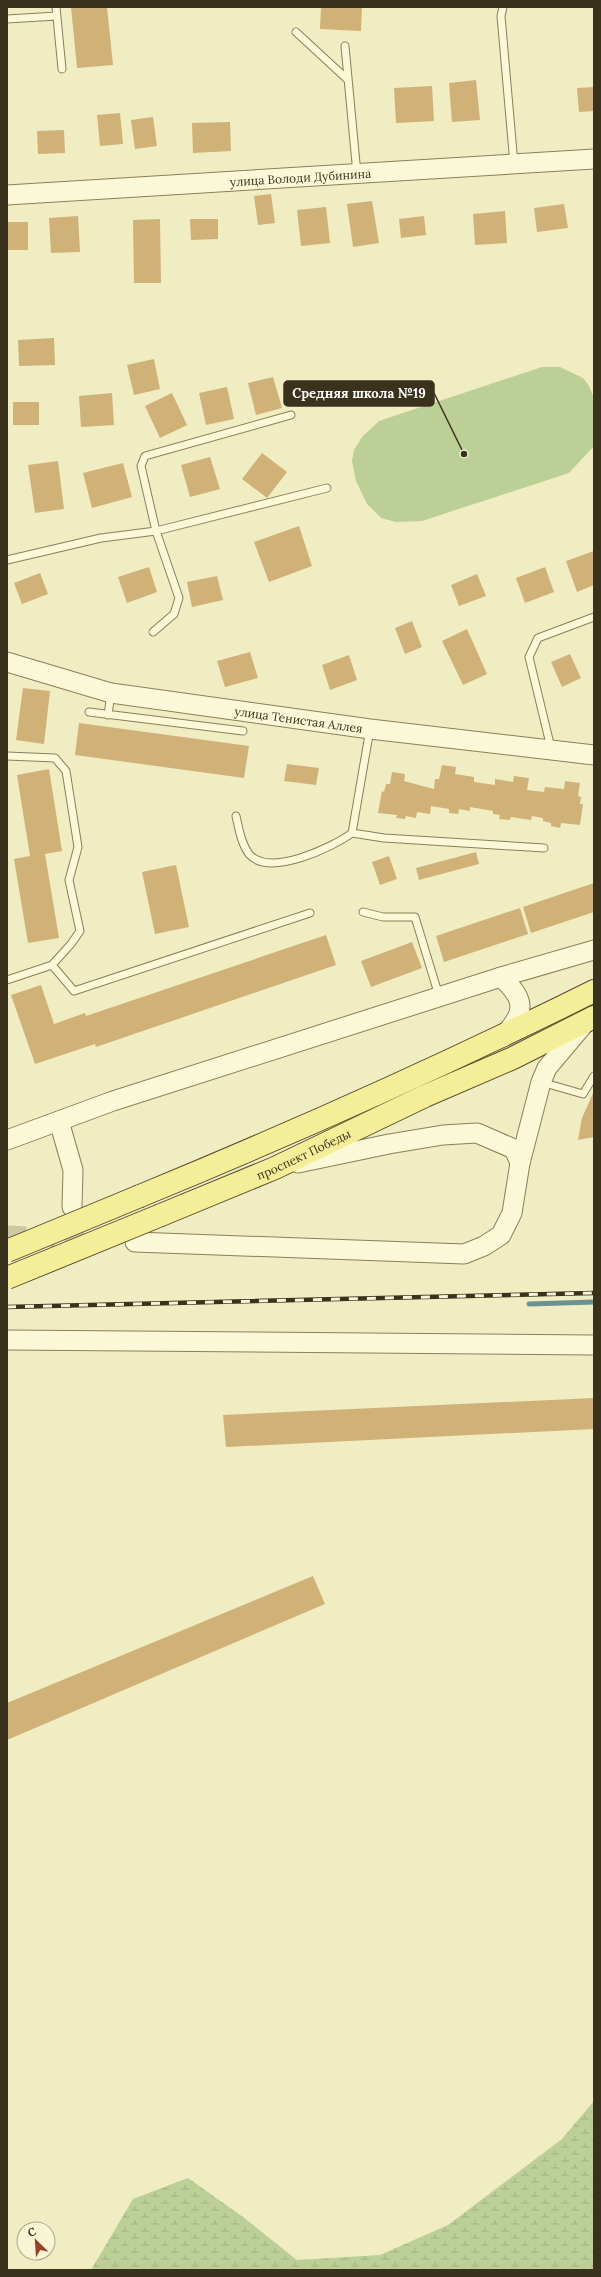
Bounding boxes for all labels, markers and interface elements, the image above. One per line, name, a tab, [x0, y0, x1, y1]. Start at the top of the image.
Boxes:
street label: улица Володи Дубинина	[229, 165, 372, 189]
callout: Средняя школа №19	[284, 381, 434, 406]
text: Средняя школа №19	[292, 385, 426, 402]
street label: улица Тенистая Аллея	[234, 703, 364, 735]
street label: проспект Победы	[254, 1125, 353, 1182]
north arrow	[16, 2221, 56, 2261]
text: С	[25, 2224, 39, 2240]

